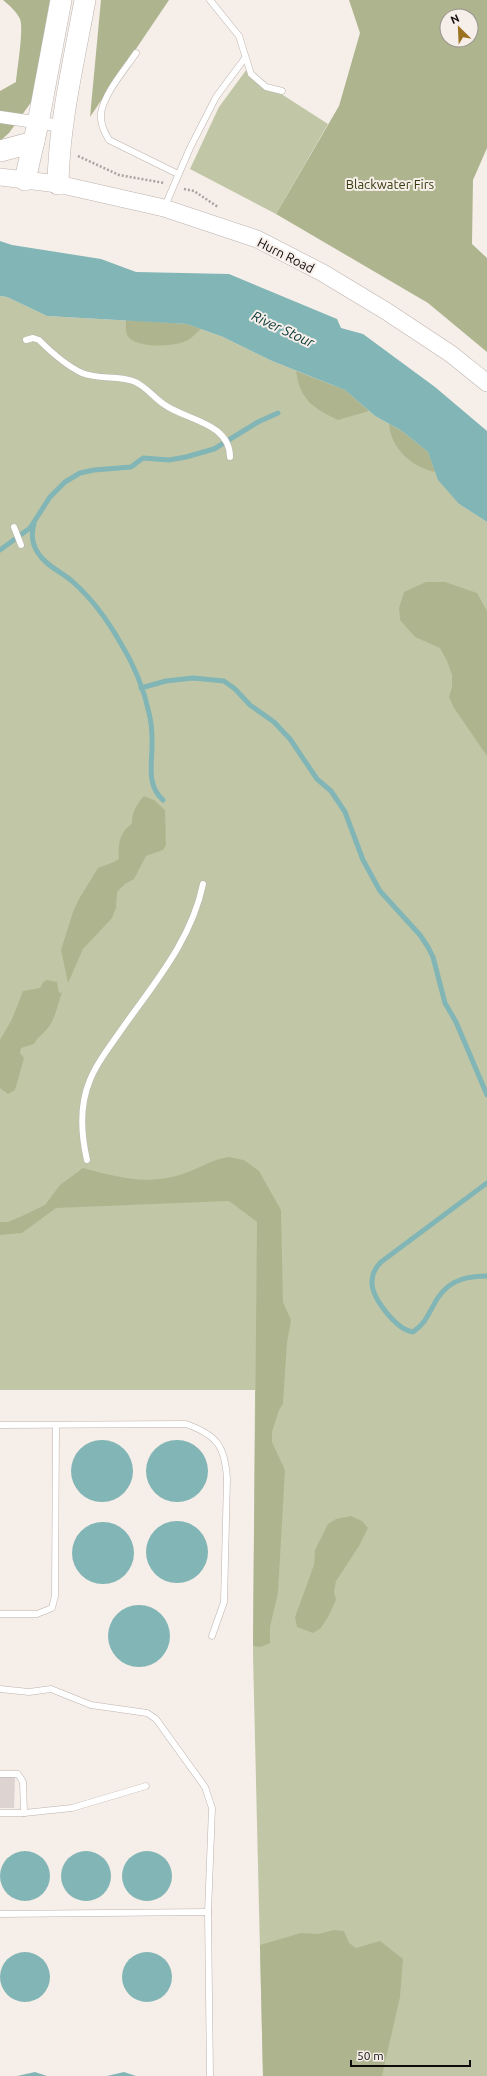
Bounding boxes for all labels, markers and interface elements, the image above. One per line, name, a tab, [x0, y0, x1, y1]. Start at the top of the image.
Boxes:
north arrow	[439, 8, 479, 48]
text: N	[449, 12, 461, 26]
park label: Blackwater Firs	[346, 177, 435, 191]
street label: Hurn Road	[255, 235, 317, 275]
water label: River Stour	[249, 308, 317, 351]
scale bar	[351, 2042, 470, 2068]
text: 50 m	[357, 2049, 384, 2062]

